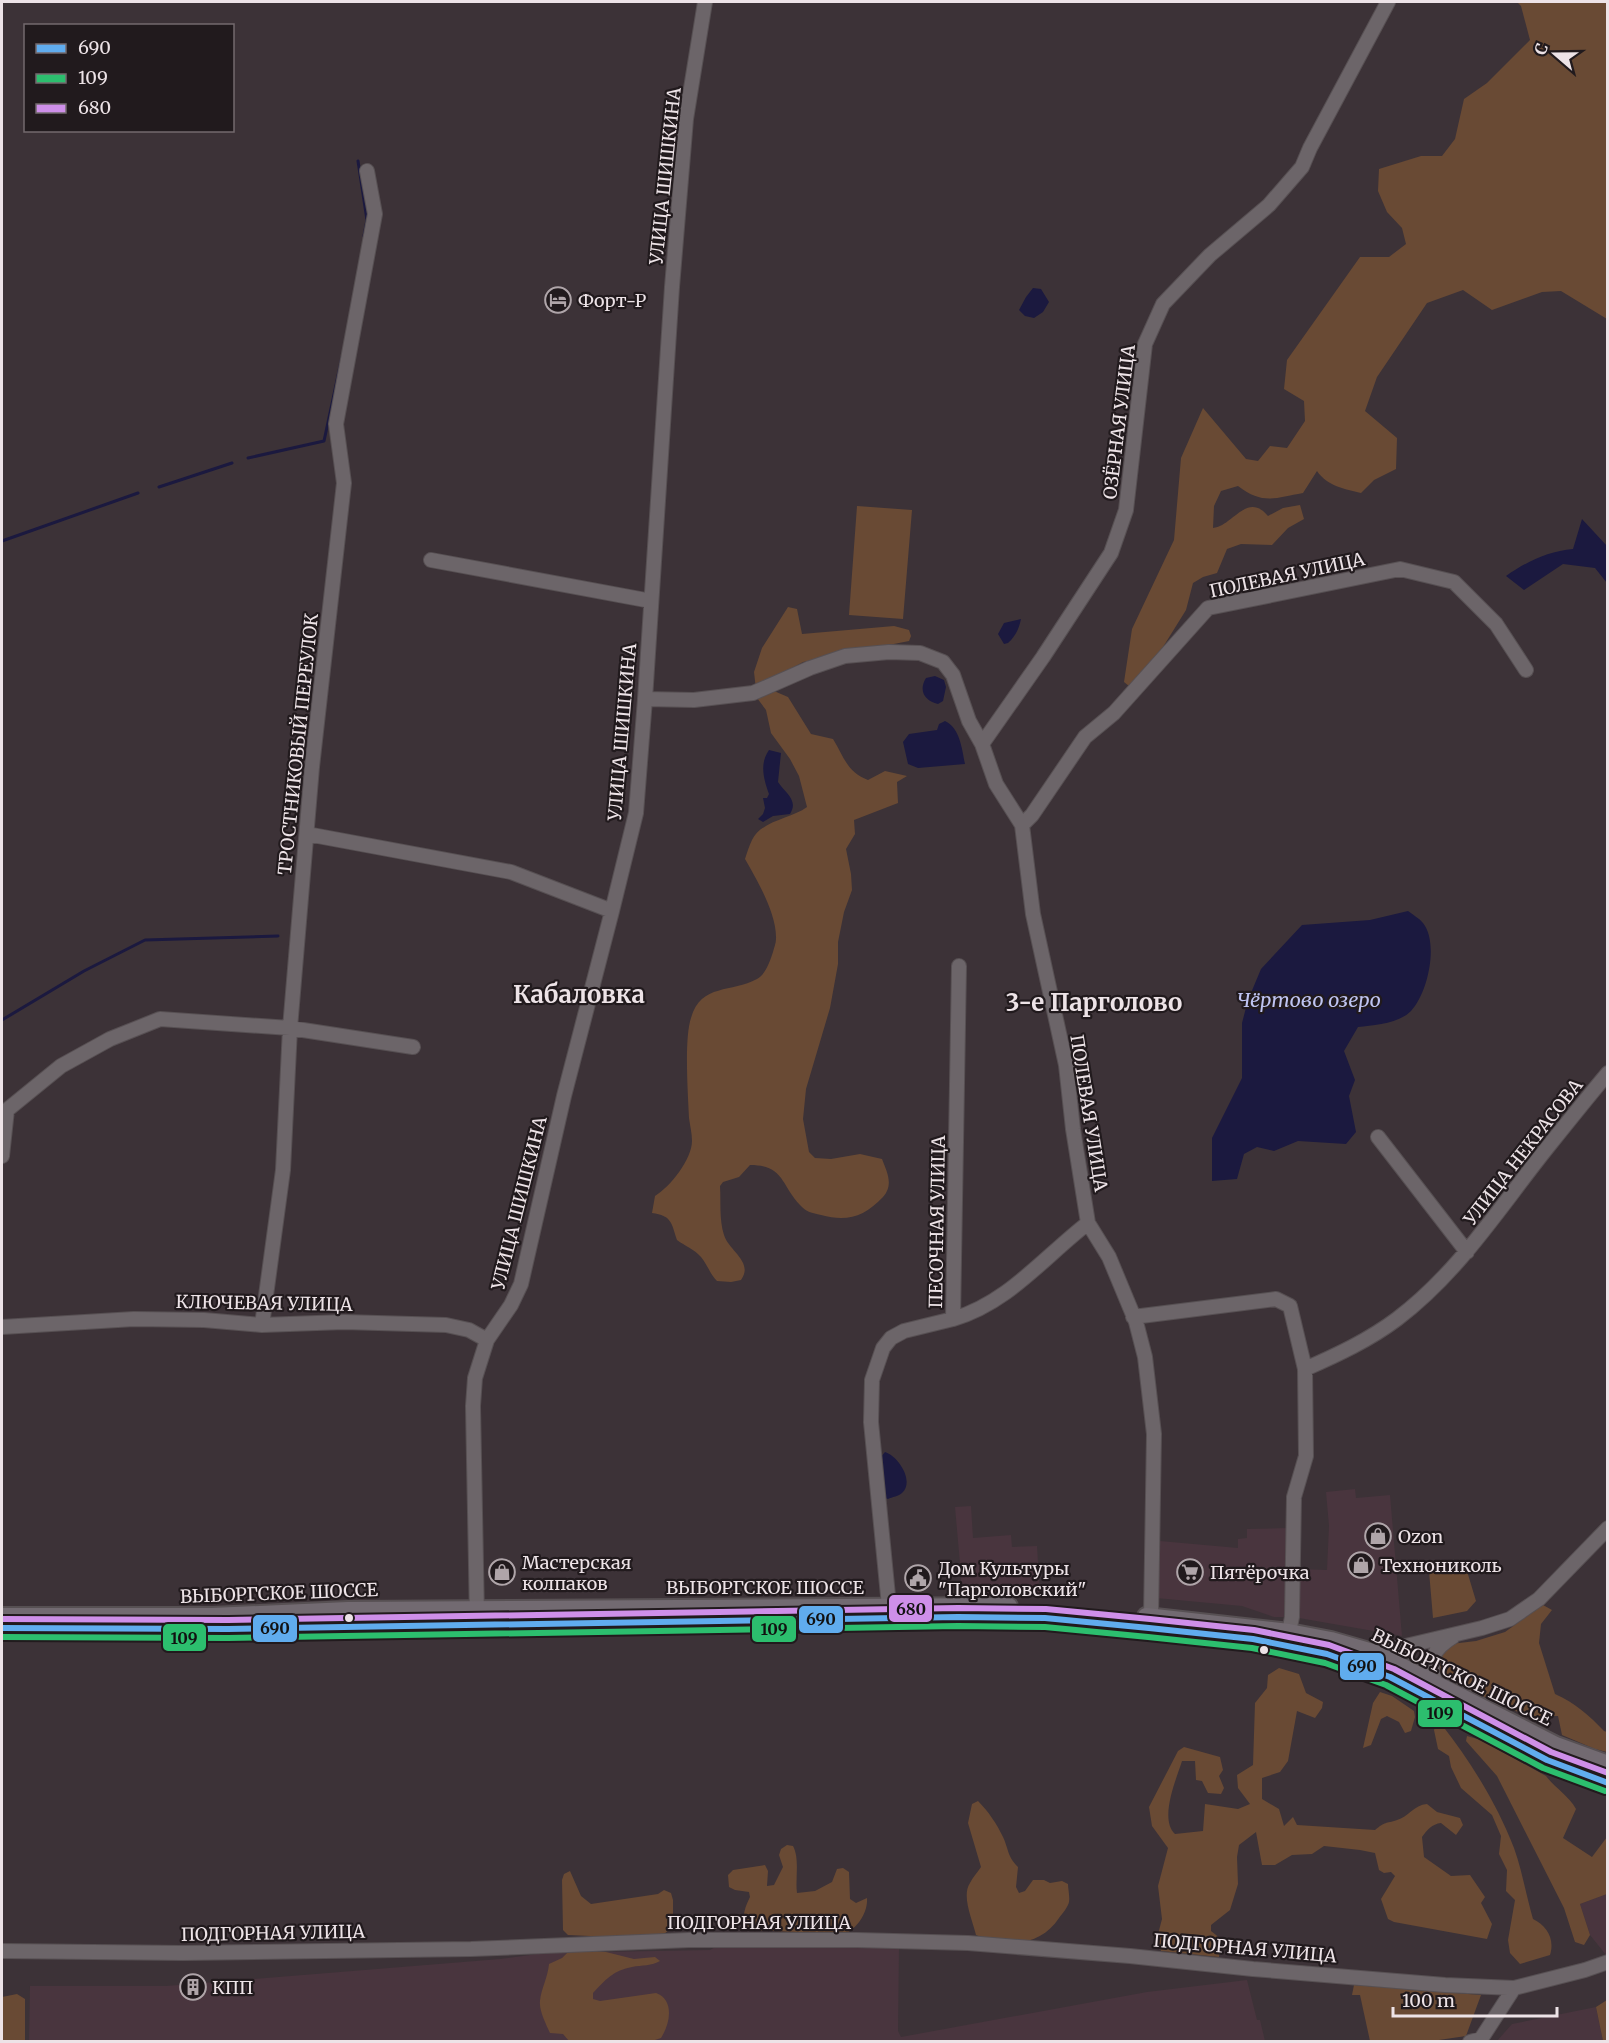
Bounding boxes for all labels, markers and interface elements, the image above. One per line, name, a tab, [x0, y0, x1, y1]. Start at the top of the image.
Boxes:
legend	[24, 24, 234, 132]
north arrow	[1525, 24, 1585, 84]
text: 690	[78, 36, 111, 59]
text: С	[1530, 40, 1552, 57]
text: 109	[78, 66, 108, 89]
street label: УЛИЦА ШИШКИНА	[644, 86, 686, 267]
text: 680	[78, 96, 111, 119]
hotel icon: Форт-Р	[543, 285, 573, 315]
place label: Форт-Р	[578, 289, 647, 312]
street label: ОЗЁРНАЯ УЛИЦА	[1098, 343, 1140, 501]
street label: ПОЛЕВАЯ УЛИЦА	[1207, 547, 1367, 603]
street label: ТРОСТНИКОВЫЙ ПЕРЕУЛОК	[273, 612, 323, 876]
street label: УЛИЦА ШИШКИНА	[603, 642, 641, 823]
district label: Кабаловка	[513, 979, 645, 1010]
district label: 3-е Парголово	[1006, 987, 1182, 1018]
water label: Чёртово озеро	[1237, 987, 1381, 1012]
street label: ПОЛЕВАЯ УЛИЦА	[1065, 1033, 1113, 1193]
street label: УЛИЦА НЕКРАСОВА	[1458, 1074, 1588, 1231]
street label: УЛИЦА ШИШКИНА	[486, 1113, 552, 1293]
street label: ПЕСОЧНАЯ УЛИЦА	[924, 1135, 950, 1309]
street label: КЛЮЧЕВАЯ УЛИЦА	[175, 1290, 353, 1316]
shop icon: Ozon	[1363, 1521, 1393, 1551]
place label: Ozon	[1398, 1525, 1443, 1548]
shop icon: Технониколь	[1346, 1550, 1376, 1580]
place label: Мастерская колпаков	[522, 1551, 632, 1595]
place label: Технониколь	[1380, 1554, 1502, 1577]
shop icon: Мастерская колпаков	[487, 1557, 517, 1587]
place label: Дом Культуры "Парголовский"	[938, 1557, 1086, 1601]
supermarket icon: Пятёрочка	[1175, 1557, 1205, 1587]
place label: Пятёрочка	[1210, 1561, 1310, 1584]
public building icon: Дом Культуры "Парголовский"	[903, 1563, 933, 1593]
street label: ВЫБОРГСКОЕ ШОССЕ	[666, 1576, 864, 1599]
street label: ВЫБОРГСКОЕ ШОССЕ	[180, 1578, 379, 1608]
line badge: 680	[888, 1594, 933, 1623]
text: 680	[896, 1599, 926, 1619]
line badge: 690	[798, 1605, 844, 1634]
text: 690	[806, 1609, 836, 1629]
unlabelled marker	[343, 1612, 355, 1624]
line badge: 690	[252, 1614, 298, 1643]
line badge: 109	[751, 1615, 797, 1643]
text: 690	[260, 1618, 290, 1638]
text: 109	[760, 1619, 788, 1639]
line badge: 109	[162, 1623, 207, 1652]
street label: ВЫБОРГСКОЕ ШОССЕ	[1368, 1623, 1556, 1731]
text: 109	[170, 1628, 198, 1648]
unlabelled marker	[1258, 1644, 1270, 1656]
line badge: 690	[1339, 1652, 1385, 1681]
text: 690	[1347, 1656, 1377, 1676]
line badge: 109	[1417, 1699, 1463, 1728]
text: 109	[1426, 1703, 1454, 1723]
street label: ПОДГОРНАЯ УЛИЦА	[667, 1911, 851, 1934]
street label: ПОДГОРНАЯ УЛИЦА	[181, 1920, 366, 1946]
street label: ПОДГОРНАЯ УЛИЦА	[1152, 1929, 1338, 1968]
building icon: КПП	[178, 1972, 208, 2002]
place label: КПП	[212, 1976, 253, 1999]
scale bar	[1393, 1980, 1556, 2018]
text: 100 m	[1402, 1989, 1455, 2012]

